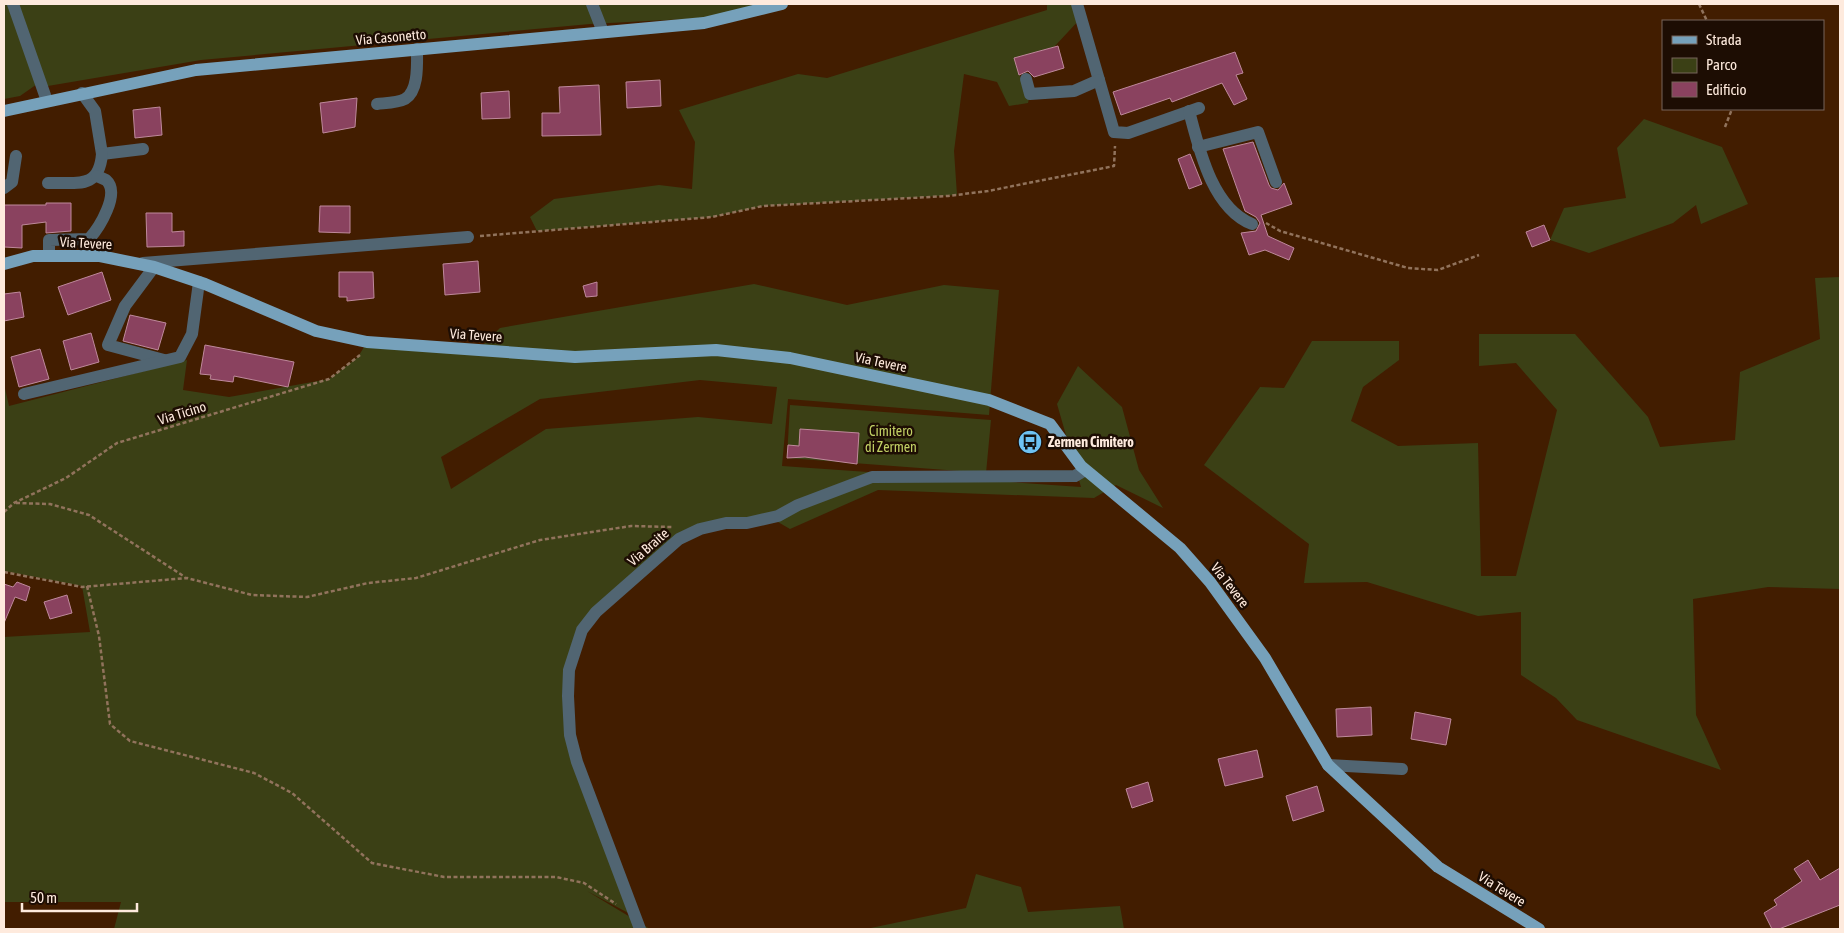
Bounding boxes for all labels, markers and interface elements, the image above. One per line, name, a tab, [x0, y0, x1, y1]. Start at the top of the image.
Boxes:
legend	[1662, 20, 1824, 110]
street label: Via Casonetto	[355, 26, 427, 48]
text: Strada	[1706, 31, 1742, 48]
text: Parco	[1706, 56, 1737, 73]
text: Edificio	[1706, 81, 1747, 98]
street label: Via Tevere	[59, 234, 113, 252]
street label: Via Tevere	[449, 325, 503, 345]
street label: Via Tevere	[854, 349, 908, 375]
street label: Via Ticino	[156, 398, 208, 428]
park label: Cimitero di Zermen	[865, 423, 917, 455]
bus stop icon: Zermen Cimitero	[1017, 429, 1043, 455]
place label: Zermen Cimitero	[1048, 434, 1134, 450]
street label: Via Braite	[624, 525, 672, 569]
street label: Via Tevere	[1208, 559, 1252, 611]
street label: Via Tevere	[1475, 868, 1529, 910]
scale bar	[22, 880, 138, 912]
text: 50 m	[30, 889, 57, 906]

